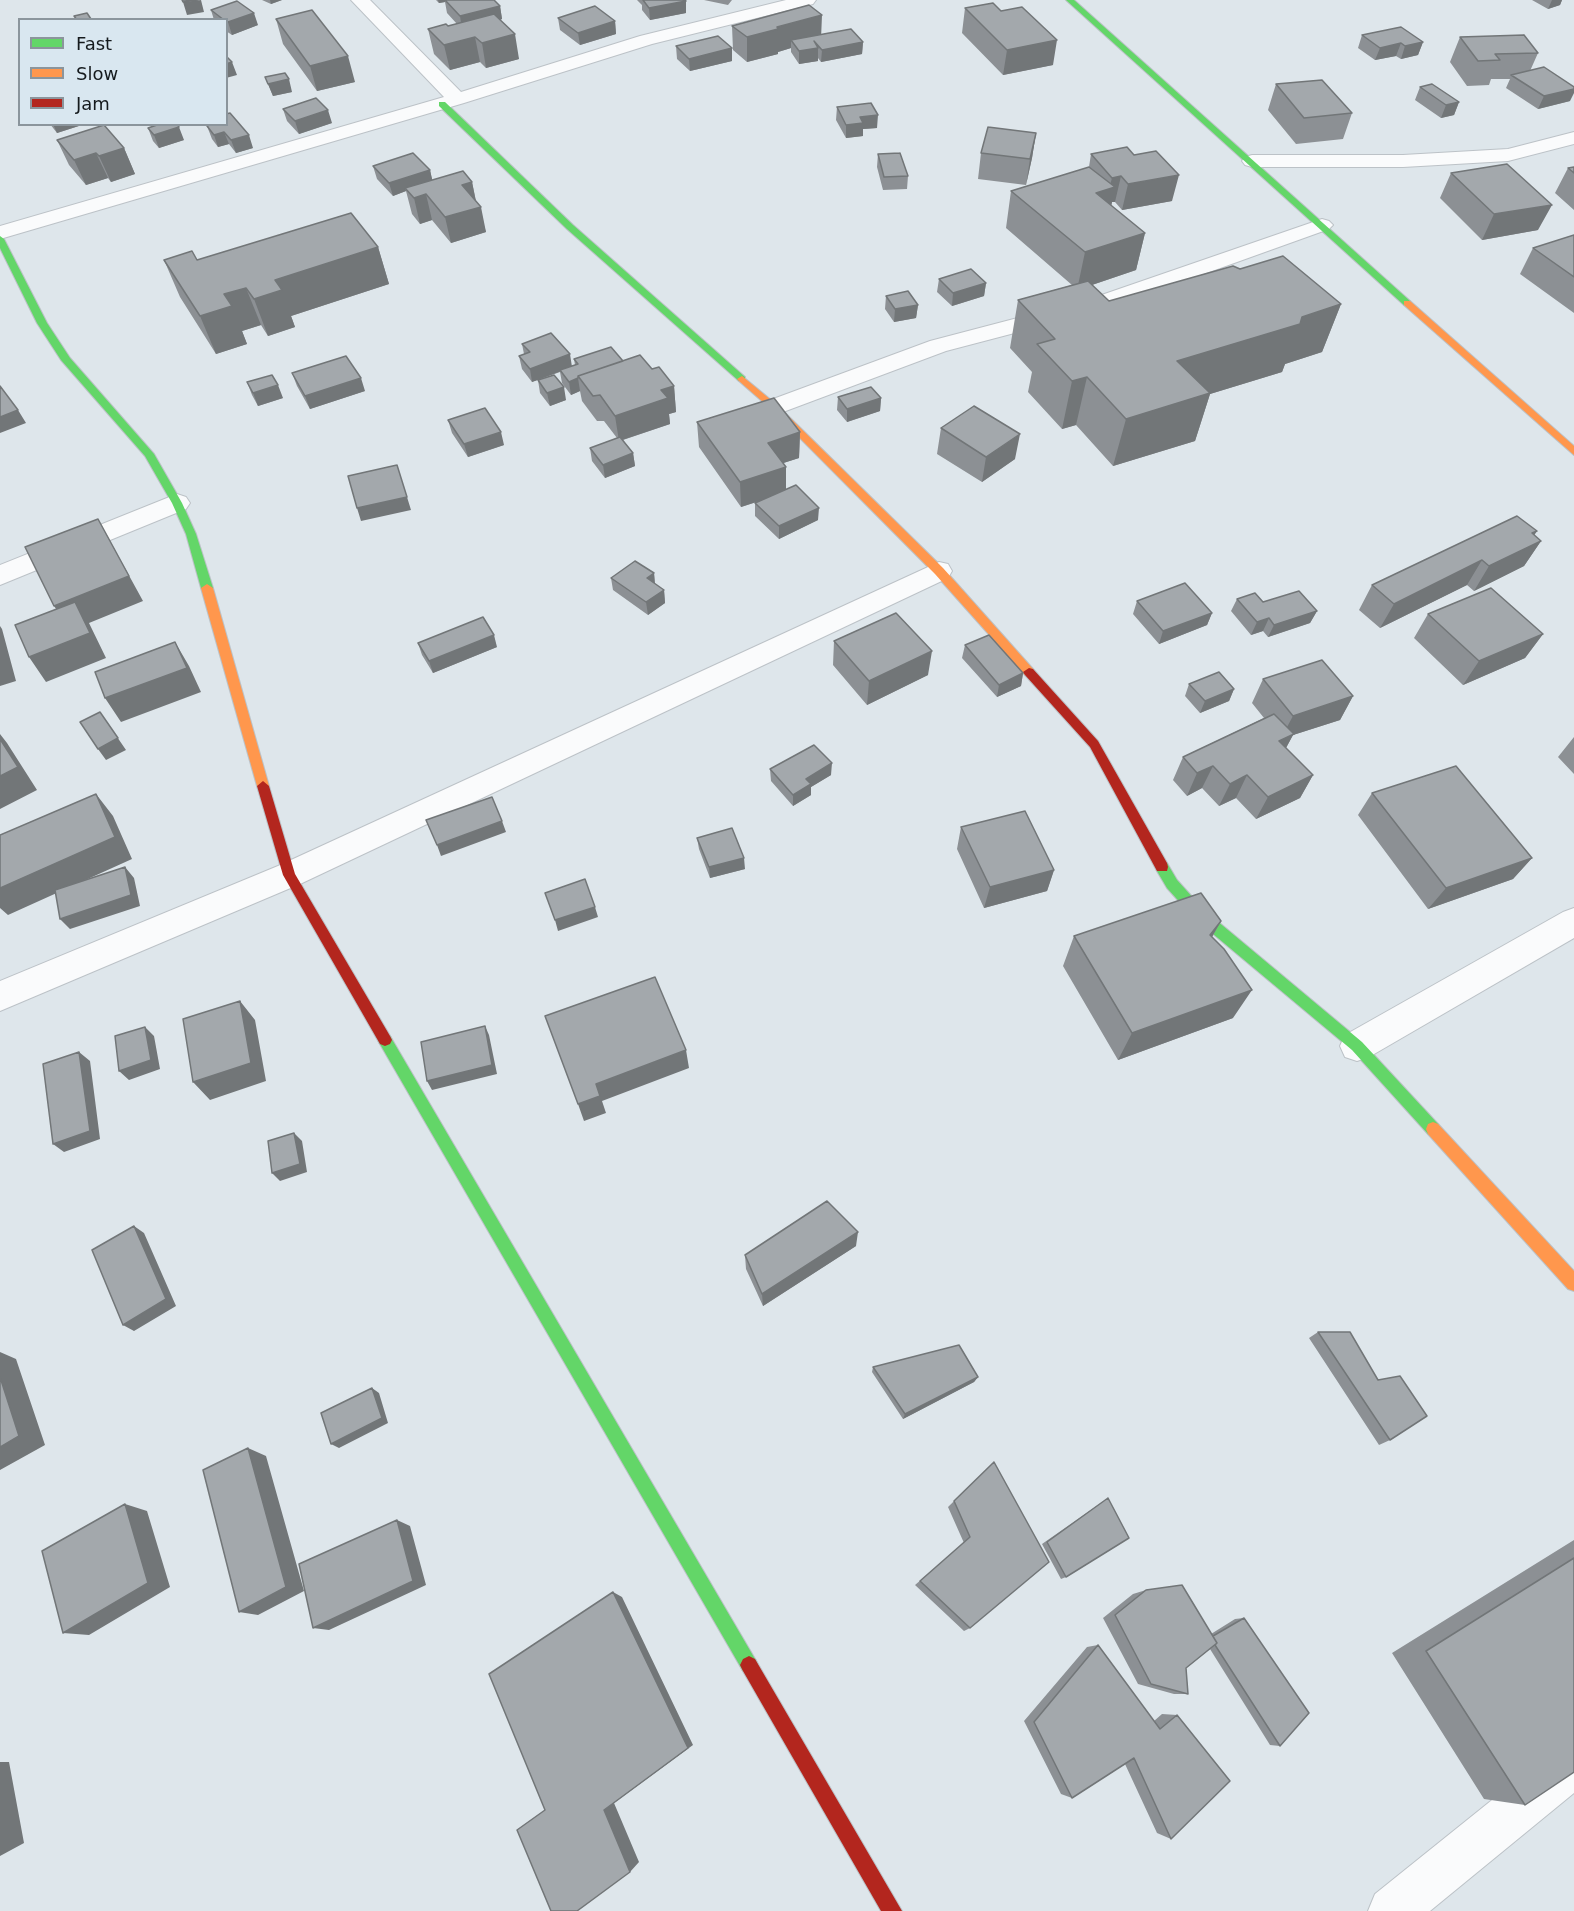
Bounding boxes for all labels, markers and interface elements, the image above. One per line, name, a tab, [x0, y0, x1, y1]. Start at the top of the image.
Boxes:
legend	[18, 18, 228, 126]
text: Fast	[76, 33, 112, 54]
text: Slow	[76, 63, 118, 84]
text: Jam	[76, 93, 110, 114]

